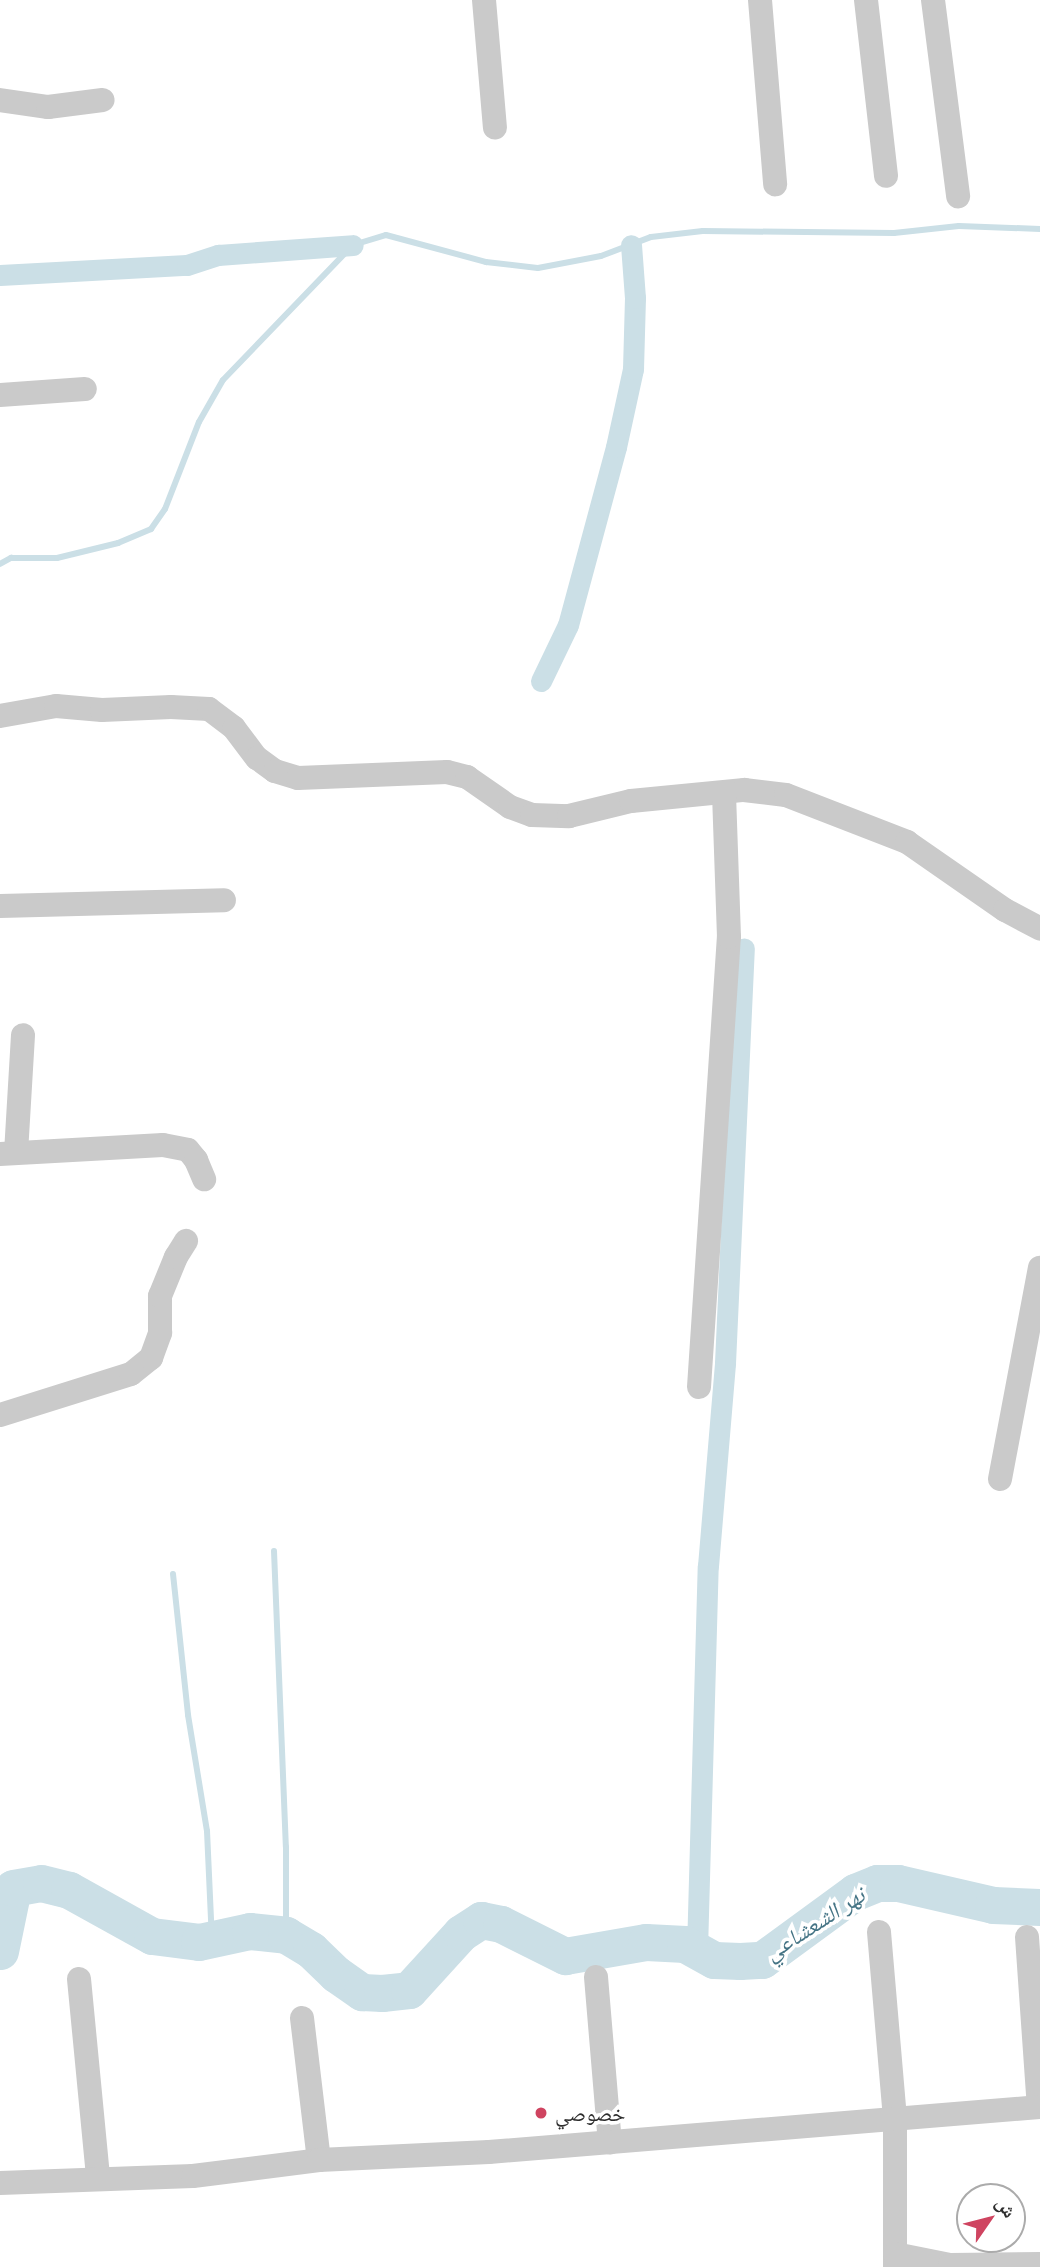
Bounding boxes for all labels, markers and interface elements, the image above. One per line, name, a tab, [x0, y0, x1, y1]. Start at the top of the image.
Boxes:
water label: نهر الشعشاعي	[759, 1880, 869, 1966]
place label: خصوصي	[555, 2100, 625, 2126]
marker: خصوصي	[533, 2105, 549, 2121]
north arrow	[956, 2183, 1026, 2253]
text: ش	[992, 2192, 1022, 2222]

